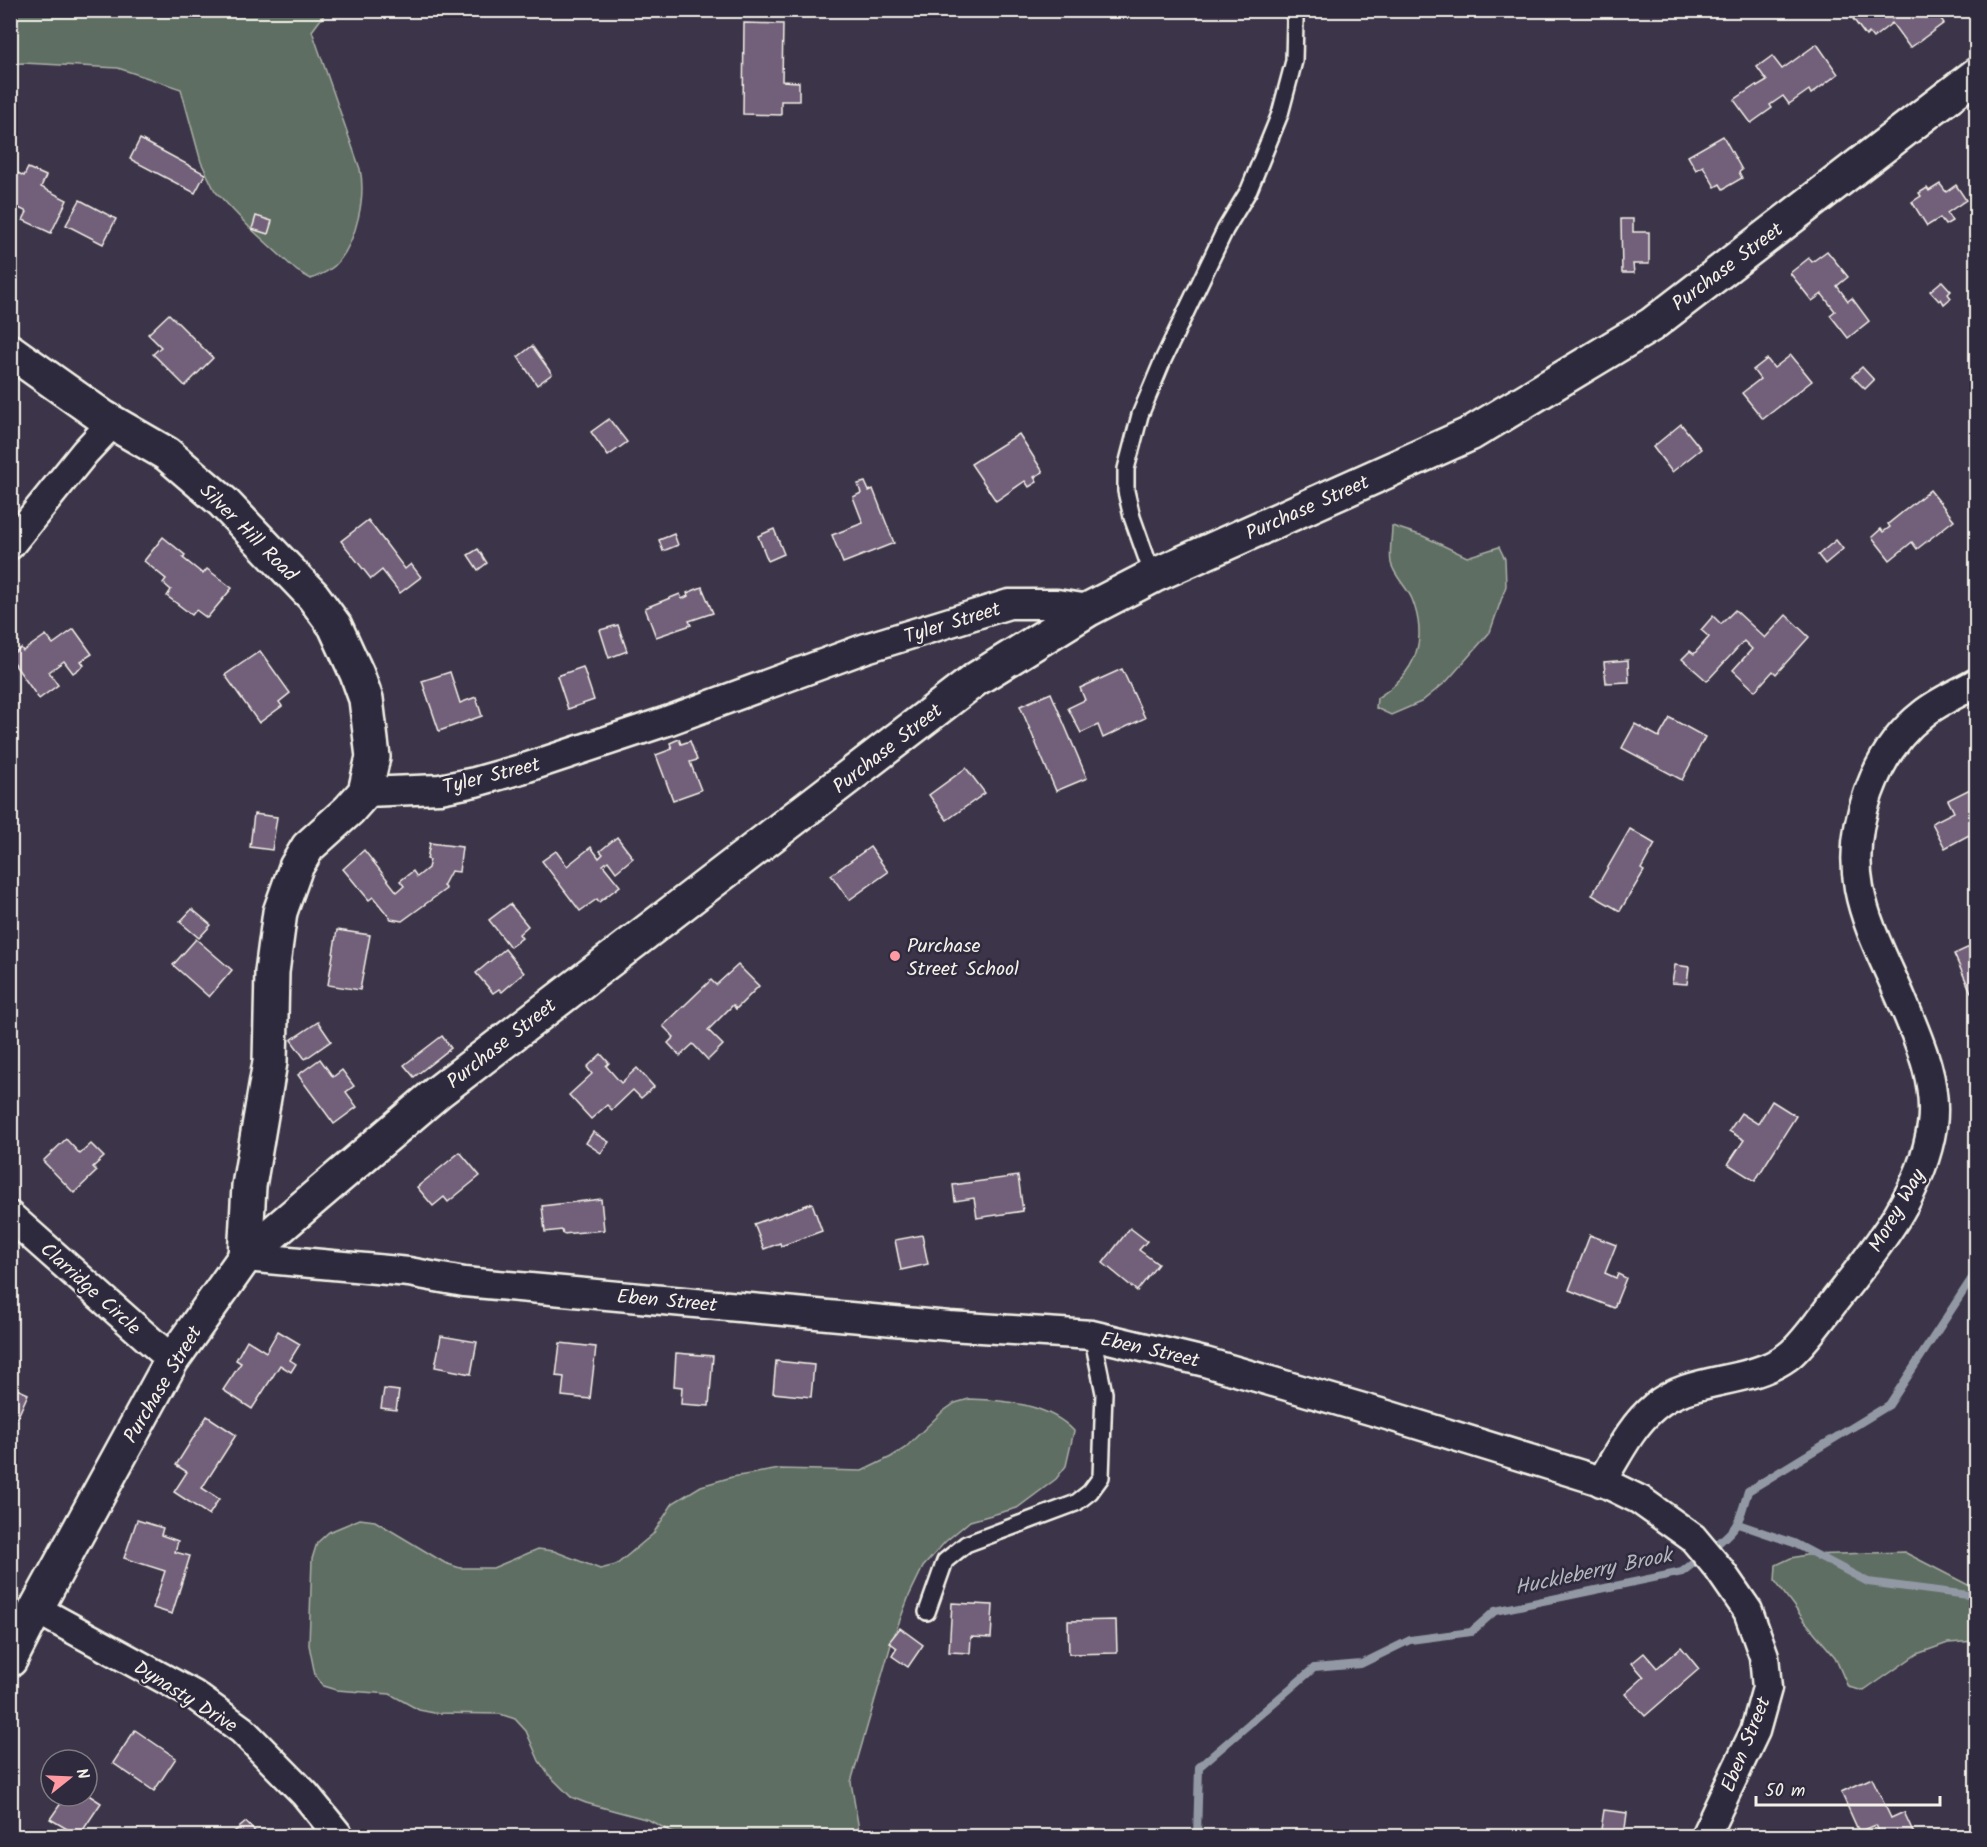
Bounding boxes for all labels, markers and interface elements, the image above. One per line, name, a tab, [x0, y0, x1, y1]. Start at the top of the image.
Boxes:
street label: Purchase Street	[1666, 215, 1791, 320]
street label: Purchase Street	[1241, 467, 1375, 550]
street label: Silver Hill Road	[191, 477, 305, 591]
street label: Tyler Street	[900, 594, 1005, 654]
street label: Purchase Street	[826, 696, 950, 803]
street label: Tyler Street	[439, 749, 544, 804]
place label: Purchase Street School	[907, 931, 1019, 986]
marker: Purchase Street School	[888, 949, 902, 963]
street label: Purchase Street	[440, 991, 564, 1098]
street label: Morey Way	[1861, 1163, 1935, 1259]
street label: Clarridge Circle	[32, 1235, 148, 1344]
street label: Eben Street	[615, 1282, 719, 1322]
street label: Purchase Street	[116, 1320, 212, 1450]
street label: Eben Street	[1097, 1324, 1202, 1378]
water label: Huckleberry Brook	[1512, 1539, 1678, 1605]
street label: Dynasty Drive	[127, 1653, 243, 1742]
street label: Eben Street	[1713, 1692, 1781, 1797]
north arrow	[39, 1748, 99, 1808]
text: N	[68, 1765, 95, 1782]
scale bar	[1756, 1769, 1940, 1807]
text: 50 m	[1765, 1777, 1805, 1806]

